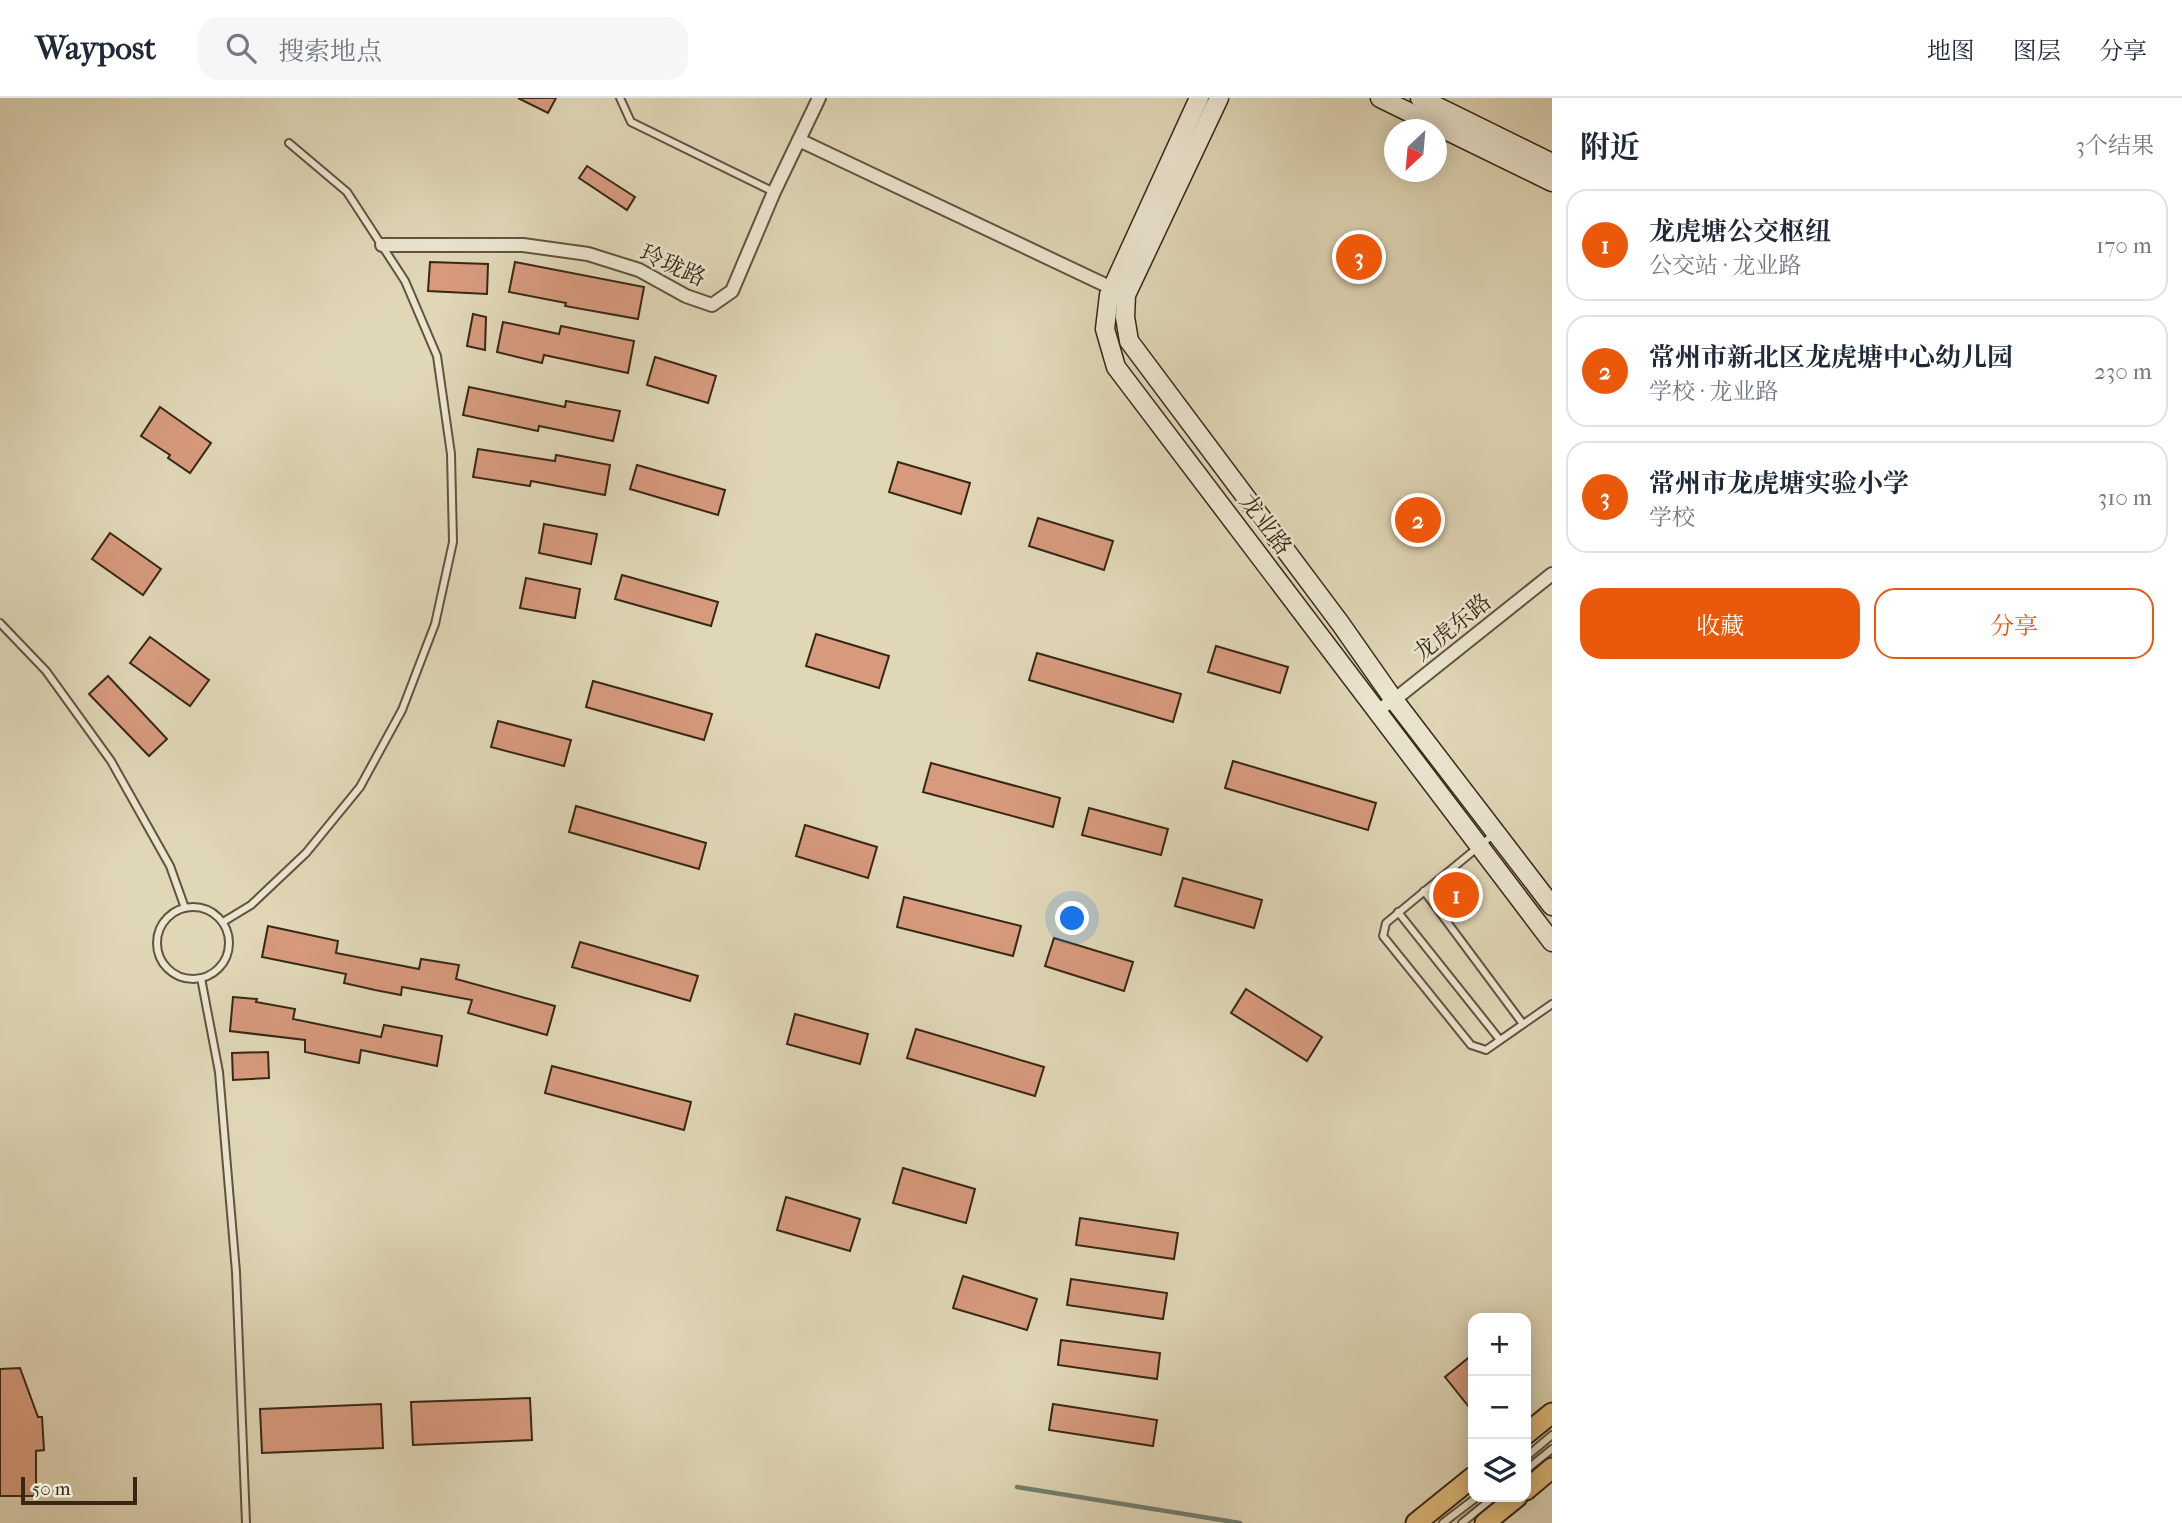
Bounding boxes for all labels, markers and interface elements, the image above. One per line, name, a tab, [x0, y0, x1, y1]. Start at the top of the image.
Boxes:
search box	[198, 17, 688, 80]
text: Waypost	[35, 29, 156, 68]
icon: search	[222, 29, 260, 67]
text: 搜索地点	[278, 36, 382, 67]
text: 地图	[1927, 37, 1975, 65]
text: 图层	[2013, 37, 2061, 65]
text: 分享	[2099, 37, 2147, 65]
north arrow	[1384, 119, 1447, 182]
text: 附近	[1580, 130, 1640, 165]
text: 3个结果	[2076, 132, 2154, 159]
text: 龙虎塘公交枢纽	[1649, 216, 1831, 247]
pin: 3	[1336, 231, 1382, 283]
text: 1	[1601, 232, 1609, 259]
text: 170 m	[2096, 232, 2152, 259]
street label: 玲珑路	[636, 239, 710, 292]
text: 公交站 · 龙业路	[1649, 252, 1802, 279]
text: 常州市新北区龙虎塘中心幼儿园	[1649, 342, 2013, 373]
text: 2	[1599, 358, 1611, 385]
text: 230 m	[2094, 358, 2152, 385]
text: 学校 · 龙业路	[1649, 378, 1779, 405]
text: 常州市龙虎塘实验小学	[1649, 468, 1909, 499]
text: 3	[1600, 484, 1610, 511]
text: 310 m	[2098, 484, 2152, 511]
street label: 龙业路	[1234, 489, 1297, 560]
pin: 2	[1395, 494, 1441, 546]
text: 学校	[1649, 504, 1695, 531]
street label: 龙虎东路	[1408, 588, 1497, 667]
button: 收藏	[1580, 588, 1860, 659]
button: 分享	[1874, 588, 2154, 659]
pin: 1	[1433, 869, 1479, 921]
your location	[1055, 901, 1089, 935]
map controls	[1468, 1313, 1531, 1502]
button: +	[1468, 1313, 1531, 1376]
button: −	[1468, 1376, 1531, 1439]
button: layers	[1468, 1439, 1531, 1502]
scale bar	[21, 1474, 136, 1506]
text: 50 m	[32, 1478, 71, 1500]

